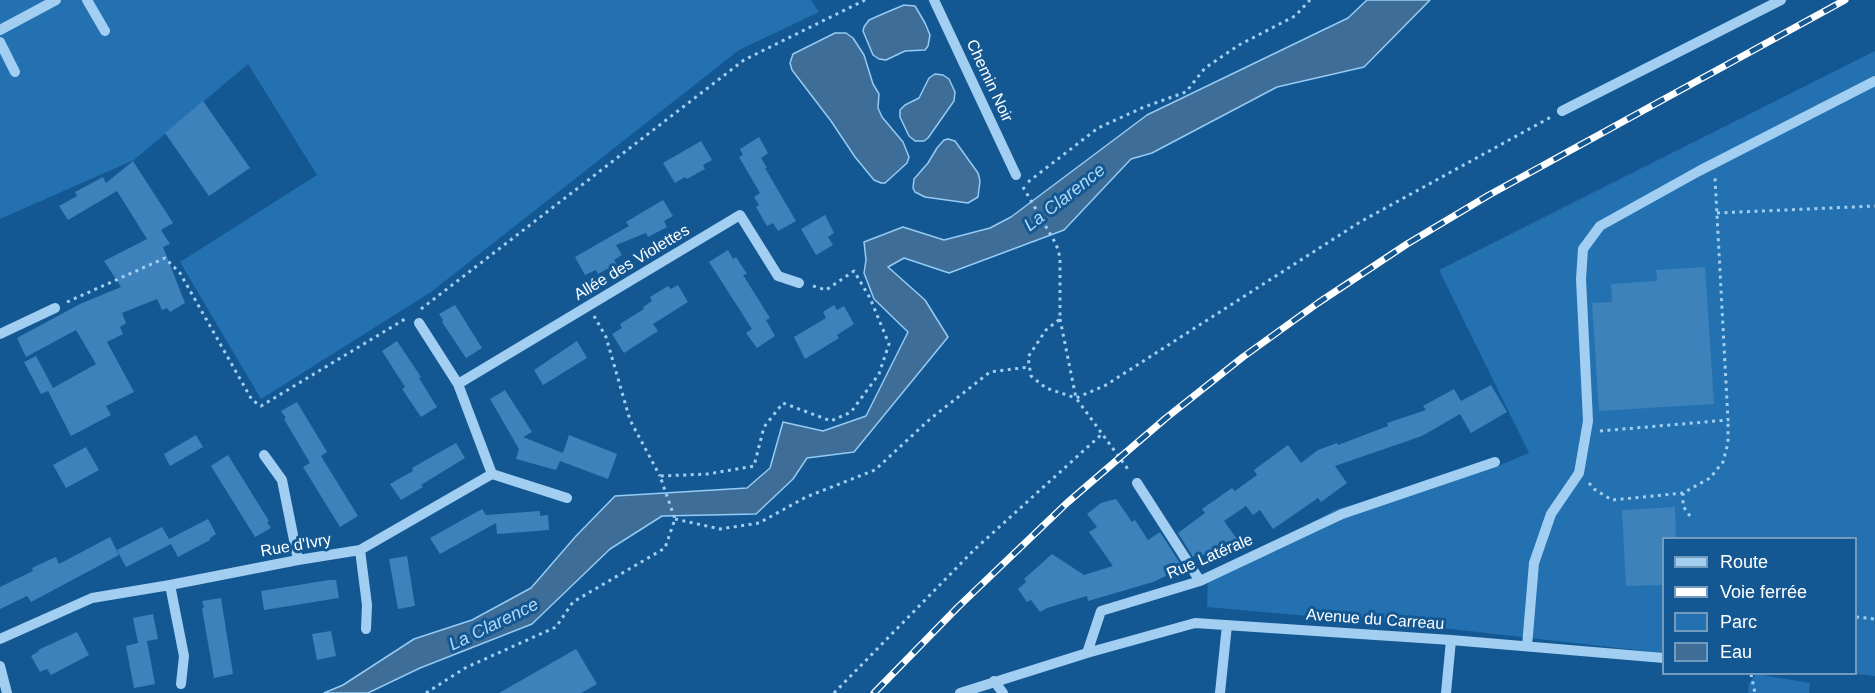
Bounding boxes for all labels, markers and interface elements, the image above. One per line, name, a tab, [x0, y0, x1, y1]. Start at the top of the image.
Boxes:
street label: Chemin Noir	[962, 37, 1016, 125]
water label: La Clarence	[1020, 160, 1110, 236]
street label: Allée des Violettes	[571, 221, 693, 305]
street label: Rue d'Ivry	[259, 530, 333, 562]
street label: Rue Latérale	[1164, 530, 1256, 584]
legend	[1662, 537, 1857, 675]
text: Route	[1720, 552, 1768, 572]
text: Voie ferrée	[1720, 582, 1807, 602]
water label: La Clarence	[446, 594, 542, 656]
street label: Avenue du Carreau	[1305, 606, 1445, 634]
text: Parc	[1720, 612, 1757, 632]
text: Eau	[1720, 642, 1752, 662]

